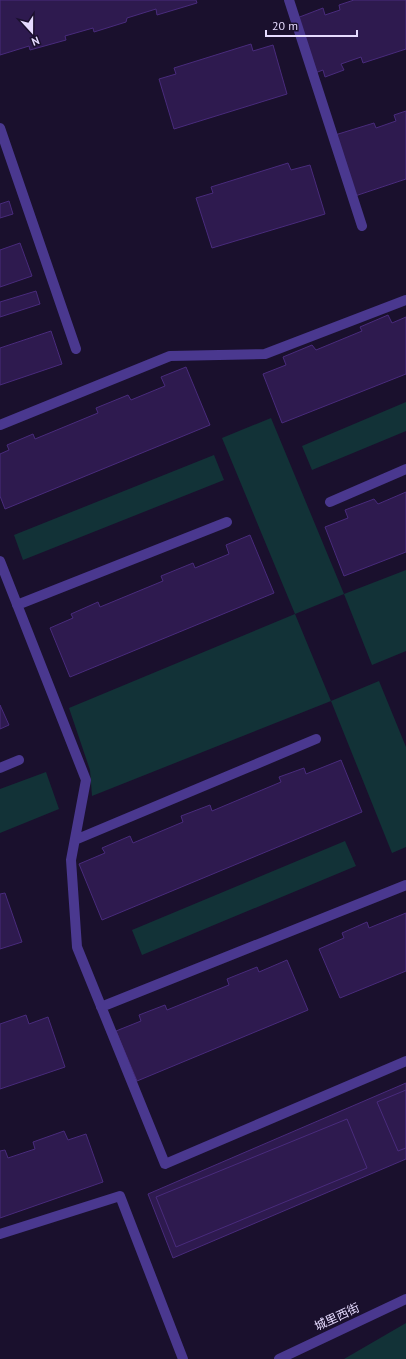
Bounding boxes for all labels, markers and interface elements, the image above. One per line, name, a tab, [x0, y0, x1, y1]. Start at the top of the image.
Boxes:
north arrow	[12, 12, 52, 52]
scale bar	[266, 12, 357, 38]
text: 20 m	[272, 18, 298, 33]
text: N	[30, 34, 41, 49]
street label: 城里西街	[312, 1300, 362, 1333]

